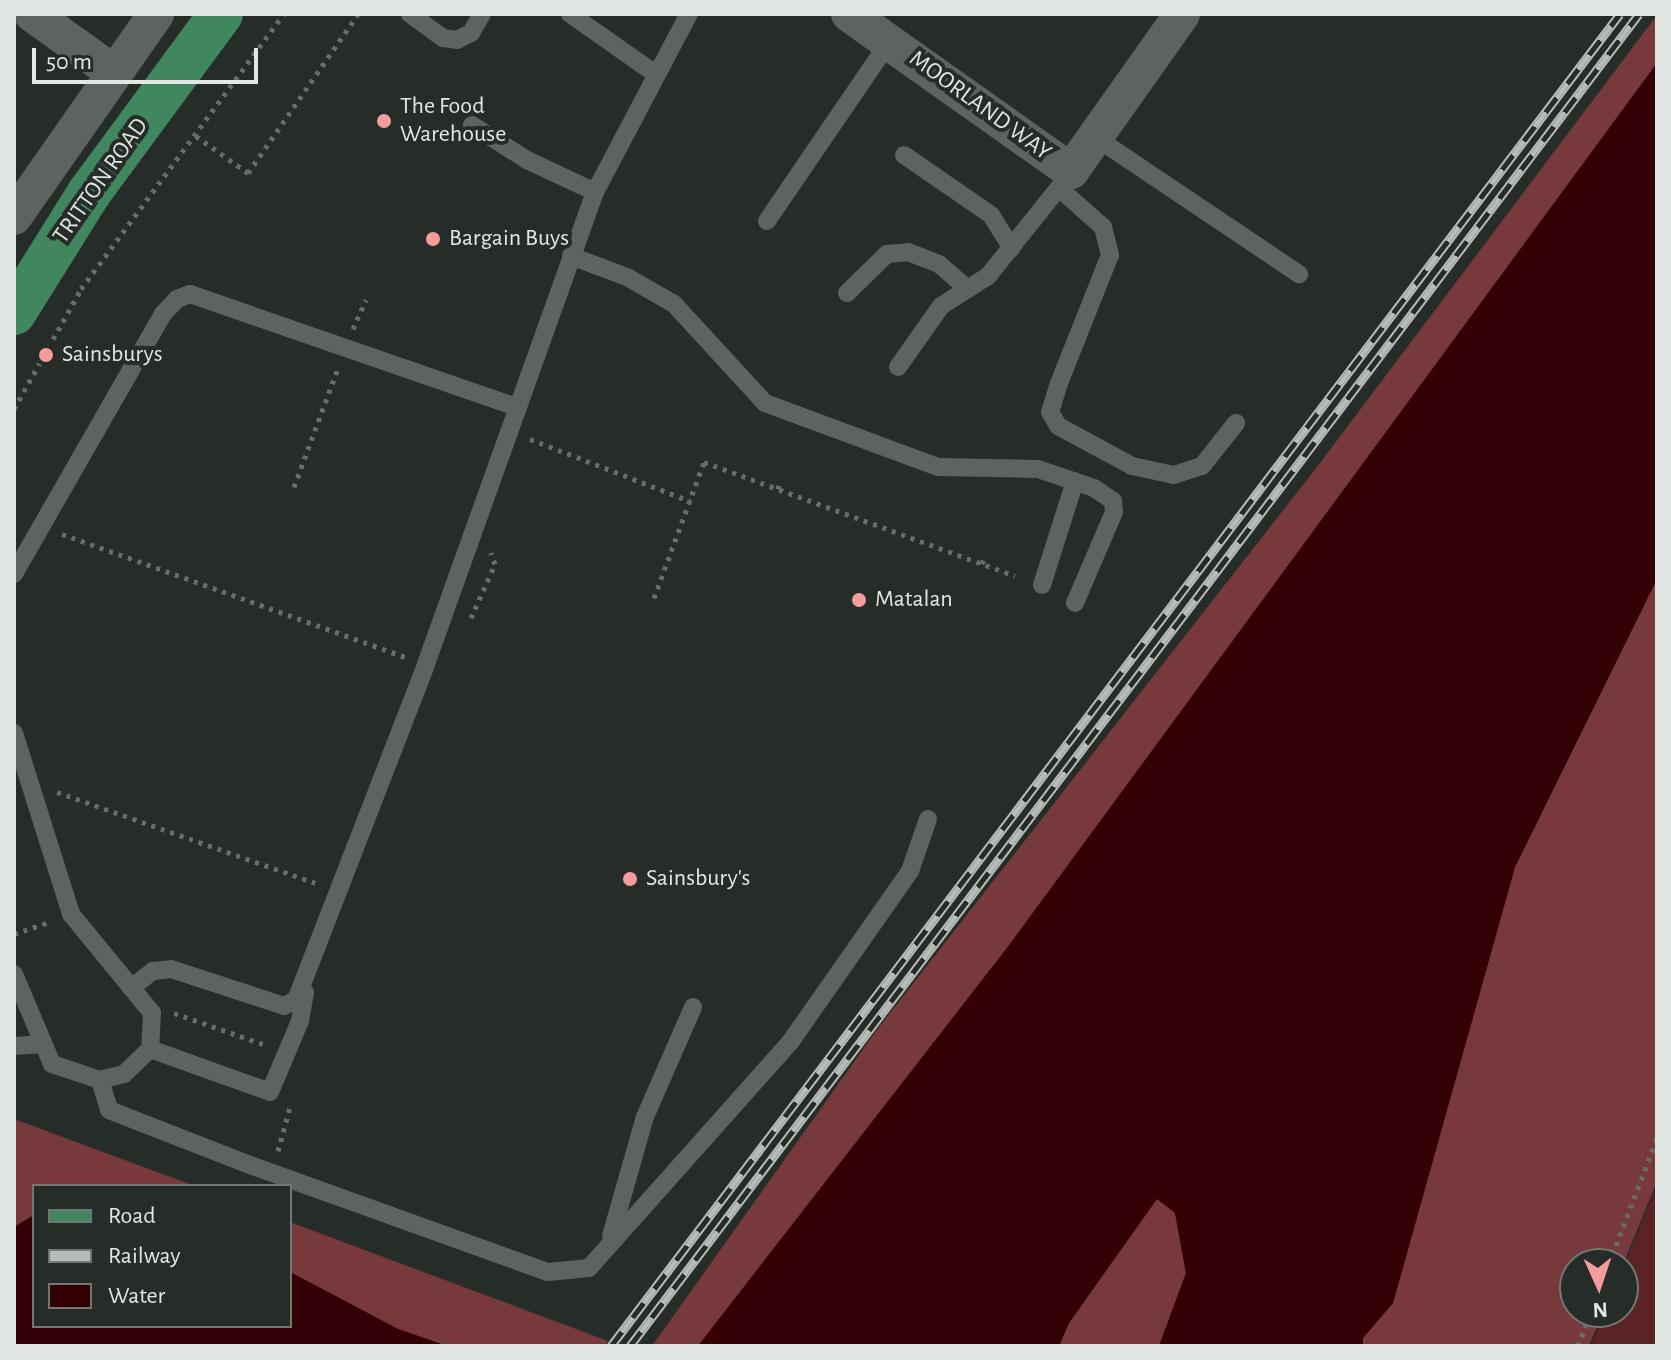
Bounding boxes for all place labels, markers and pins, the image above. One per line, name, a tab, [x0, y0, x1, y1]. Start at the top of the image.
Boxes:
place label: The Food Warehouse	[400, 93, 506, 149]
marker: The Food Warehouse	[375, 112, 393, 130]
place label: Bargain Buys	[449, 225, 569, 253]
marker: Bargain Buys	[424, 230, 442, 248]
place label: Sainsburys	[62, 341, 163, 369]
marker: Sainsburys	[37, 346, 55, 364]
place label: Matalan	[875, 586, 953, 614]
marker: Matalan	[850, 591, 868, 609]
place label: Sainsbury's	[646, 865, 750, 893]
marker: Sainsbury's	[621, 870, 639, 888]

